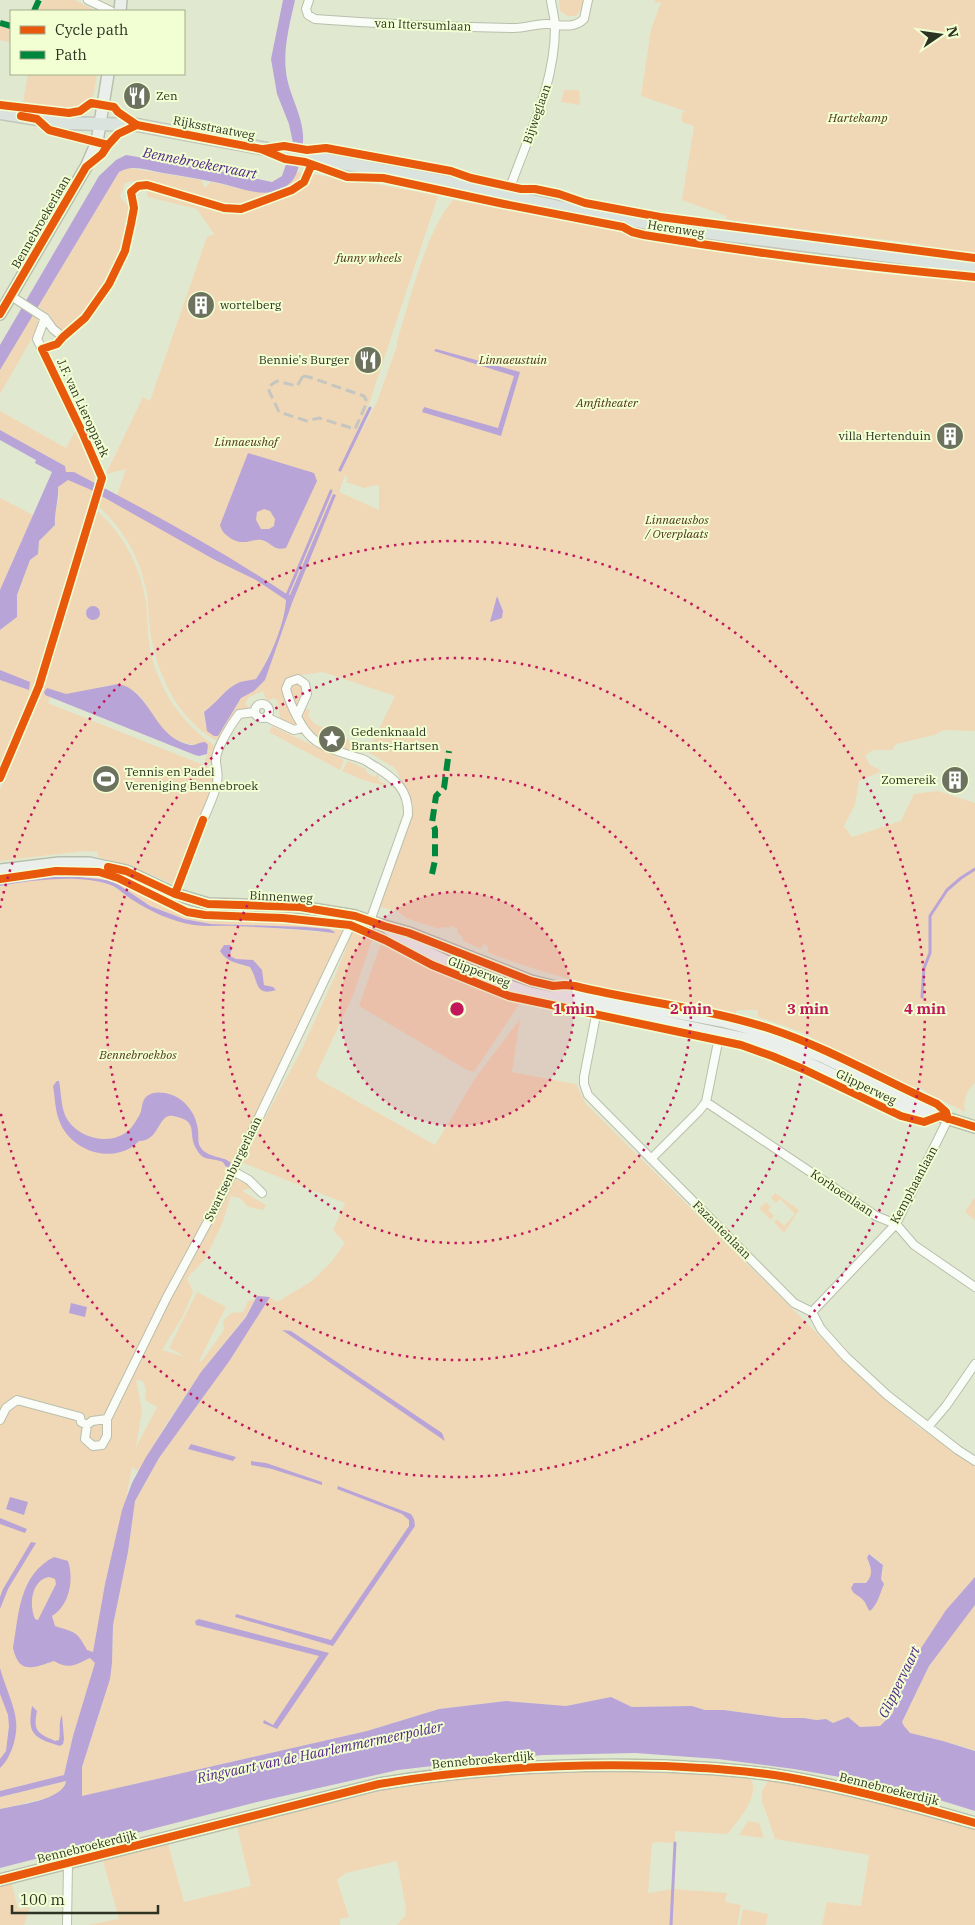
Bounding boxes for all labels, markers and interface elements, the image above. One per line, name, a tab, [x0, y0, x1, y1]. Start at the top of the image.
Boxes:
legend	[10, 10, 185, 75]
north arrow	[915, 10, 965, 60]
street label: van Ittersumlaan	[374, 15, 472, 34]
text: Cycle path	[55, 20, 128, 39]
text: N	[943, 25, 963, 39]
text: Path	[55, 45, 87, 64]
restaurant icon: Zen	[122, 81, 152, 111]
street label: Bijweglaan	[519, 82, 554, 146]
place label: Zen	[156, 88, 178, 103]
park label: Hartekamp	[827, 110, 888, 125]
street label: Rijksstraatweg	[172, 112, 257, 143]
water label: Bennebroekervaart	[140, 143, 260, 183]
street label: Bennebroekerlaan	[8, 172, 73, 271]
street label: Herenweg	[647, 217, 706, 240]
park label: funny wheels	[333, 250, 402, 265]
building icon: wortelberg	[186, 290, 216, 320]
place label: wortelberg	[220, 297, 282, 312]
restaurant icon: Bennie's Burger	[353, 345, 383, 375]
place label: Bennie's Burger	[259, 352, 350, 367]
park label: Linnaeustuin	[478, 352, 547, 367]
street label: J.F. van Lieroppark	[54, 356, 113, 459]
park label: Amfitheater	[575, 395, 639, 410]
building icon: villa Hertenduin	[935, 421, 965, 451]
place label: villa Hertenduin	[838, 428, 931, 443]
park label: Linnaeushof	[213, 434, 280, 449]
park label: Linnaeusbos / Overplaats	[644, 512, 709, 541]
place icon: Gedenknaald Brants-Hartsen	[317, 724, 347, 754]
place label: Gedenknaald Brants-Hartsen	[351, 724, 439, 753]
sports icon: Tennis en Padel Vereniging Bennebroek	[91, 764, 121, 794]
place label: Tennis en Padel Vereniging Bennebroek	[125, 764, 258, 793]
building icon: Zomereik	[940, 765, 970, 795]
place label: Zomereik	[881, 772, 936, 787]
street label: Binnenweg	[249, 887, 314, 906]
street label: Glipperweg	[446, 953, 513, 990]
text: 1 min	[553, 999, 595, 1018]
text: 2 min	[670, 999, 712, 1018]
text: 3 min	[787, 999, 829, 1018]
text: 4 min	[904, 999, 946, 1018]
centre of rings	[448, 1000, 466, 1018]
park label: Bennebroekbos	[98, 1047, 177, 1062]
street label: Glipperweg	[834, 1066, 899, 1108]
street label: Swartsenburgerlaan	[201, 1114, 265, 1224]
street label: Kemphaanlaan	[887, 1143, 941, 1226]
street label: Korhoenlaan	[808, 1166, 877, 1219]
street label: Fazantenlaan	[690, 1197, 755, 1262]
water label: Glippervaart	[874, 1642, 925, 1721]
water label: Ringvaart van de Haarlemmermeerpolder	[194, 1717, 445, 1787]
street label: Bennebroekerdijk	[431, 1748, 535, 1771]
street label: Bennebroekerdijk	[838, 1769, 941, 1808]
street label: Bennebroekerdijk	[35, 1827, 138, 1866]
scale bar	[12, 1882, 159, 1914]
text: 100 m	[20, 1890, 65, 1909]

